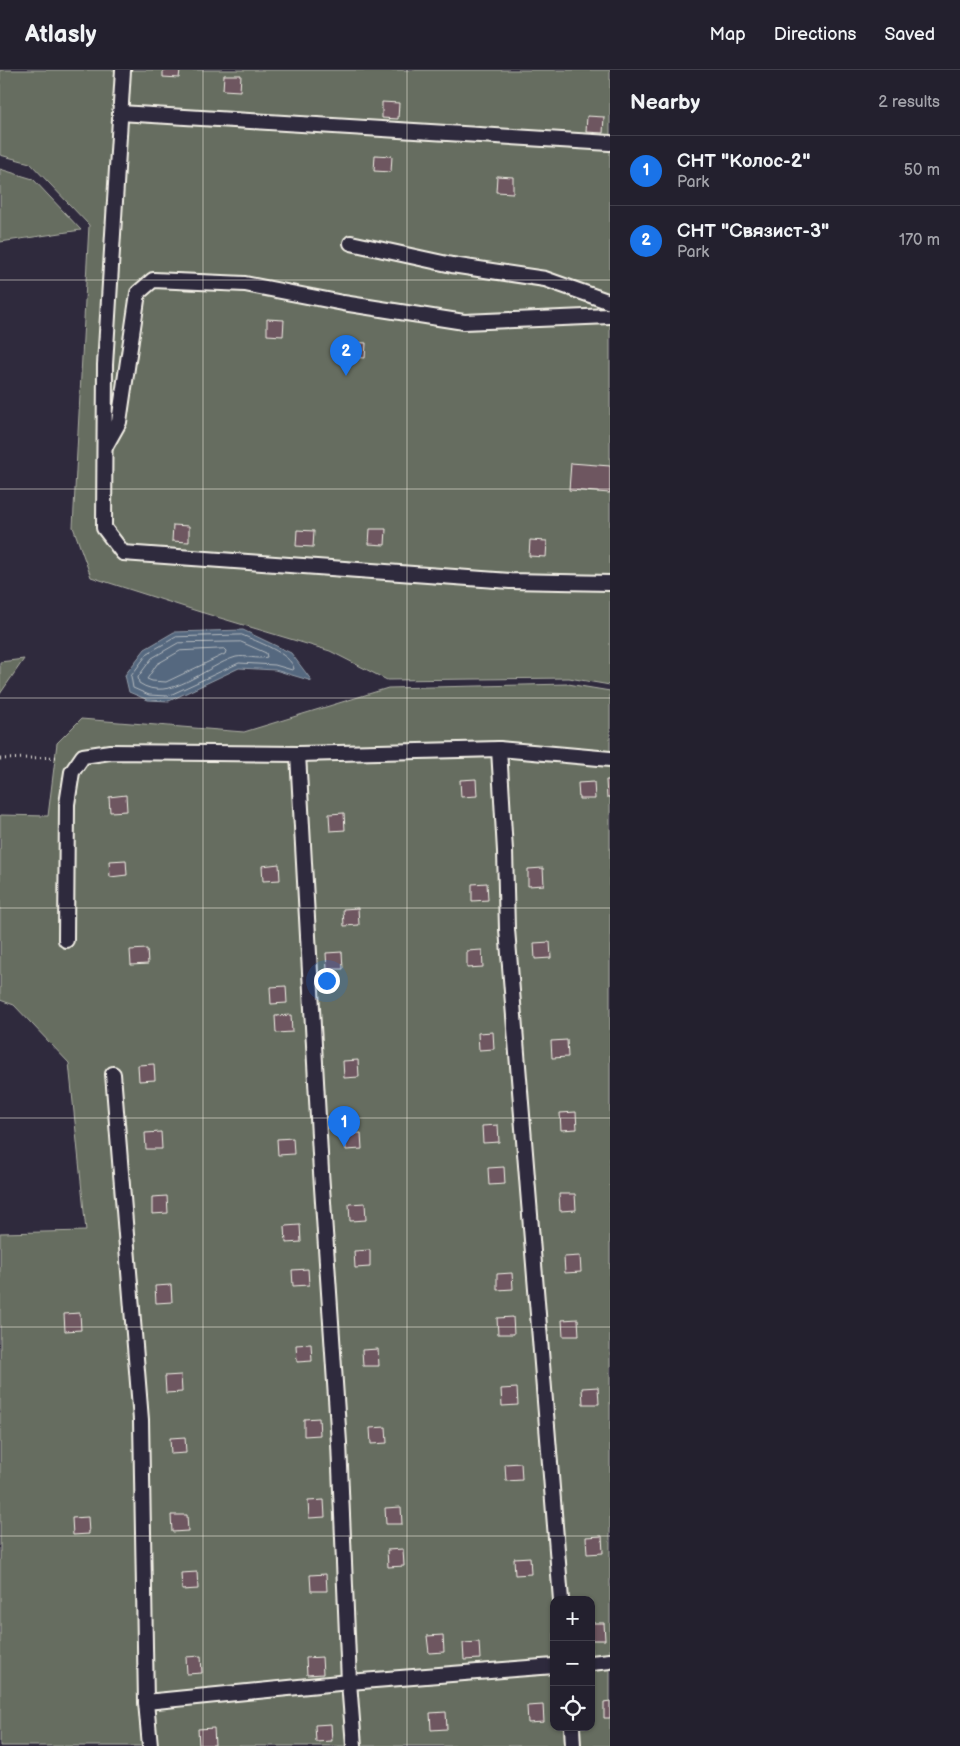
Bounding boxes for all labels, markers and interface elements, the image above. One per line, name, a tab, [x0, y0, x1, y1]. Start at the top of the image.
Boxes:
text: Atlasly	[25, 20, 96, 49]
text: Map	[710, 24, 746, 45]
text: Directions	[774, 24, 856, 45]
text: Saved	[884, 24, 935, 45]
text: Nearby	[630, 90, 700, 115]
text: 2 results	[878, 93, 940, 112]
text: СНТ "Колос-2"	[677, 150, 810, 173]
text: 1	[643, 161, 649, 180]
text: 50 m	[904, 161, 940, 180]
text: Park	[677, 173, 709, 192]
text: СНТ "Связист-3"	[677, 220, 829, 243]
text: 2	[641, 231, 651, 250]
text: 170 m	[899, 231, 940, 250]
text: Park	[677, 243, 709, 262]
pin: 2	[330, 335, 362, 376]
your location	[314, 968, 340, 994]
pin: 1	[328, 1106, 360, 1147]
map controls	[550, 1596, 595, 1731]
button: +	[550, 1596, 595, 1641]
button: −	[550, 1641, 595, 1686]
button: locate	[550, 1686, 595, 1731]

